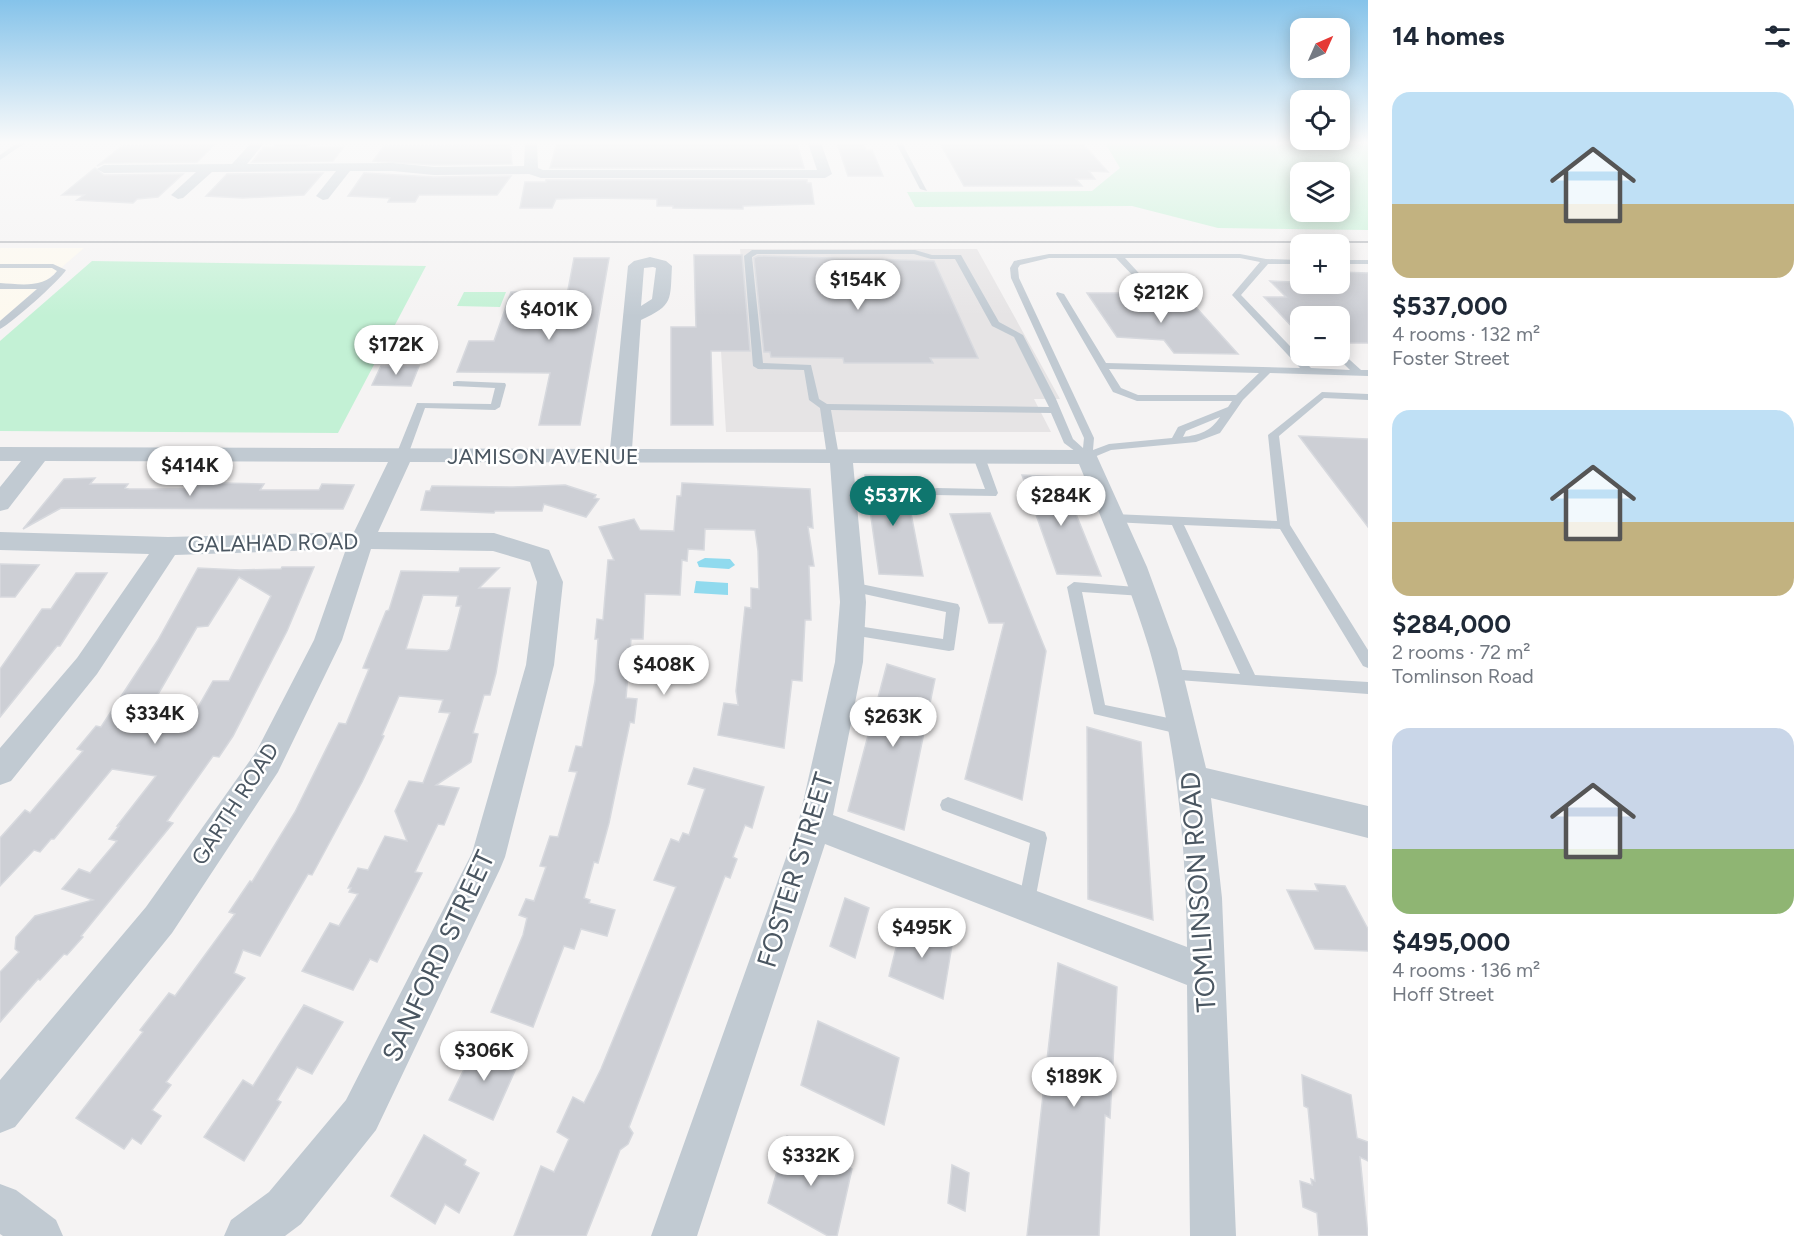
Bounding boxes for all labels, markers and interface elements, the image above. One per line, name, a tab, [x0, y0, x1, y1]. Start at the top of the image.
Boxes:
north arrow	[1290, 18, 1350, 78]
map controls	[1290, 18, 1350, 366]
text: 14 homes	[1392, 20, 1505, 52]
icon: filters	[1761, 20, 1794, 53]
button: locate	[1290, 90, 1350, 150]
icon: home	[1539, 131, 1647, 239]
button: layers	[1290, 162, 1350, 222]
button: +	[1290, 234, 1350, 294]
pin: $154K	[816, 260, 900, 311]
text: $154K	[829, 267, 887, 291]
pin: $212K	[1119, 273, 1203, 324]
text: $212K	[1133, 280, 1189, 304]
pin: $401K	[507, 290, 591, 341]
text: $537,000	[1392, 290, 1508, 322]
text: $401K	[520, 297, 578, 321]
button: −	[1290, 306, 1350, 366]
text: 4 rooms · 132 m²	[1392, 322, 1540, 346]
pin: $172K	[354, 325, 438, 376]
text: $172K	[368, 332, 424, 356]
text: Foster Street	[1392, 346, 1510, 370]
street label: JAMISON AVENUE	[447, 443, 639, 470]
pin: $414K	[148, 446, 232, 497]
icon: home	[1539, 449, 1647, 557]
text: $414K	[161, 453, 219, 477]
pin: $537K	[851, 476, 935, 527]
pin: $284K	[1019, 476, 1103, 527]
text: $537K	[864, 483, 922, 507]
text: $284K	[1031, 483, 1091, 507]
street label: GALAHAD ROAD	[187, 528, 359, 558]
text: $284,000	[1392, 608, 1511, 640]
text: 2 rooms · 72 m²	[1392, 640, 1530, 664]
pin: $408K	[622, 645, 706, 696]
text: $408K	[633, 652, 695, 676]
text: Tomlinson Road	[1392, 664, 1534, 688]
pin: $334K	[113, 694, 197, 745]
pin: $263K	[851, 697, 935, 748]
text: $334K	[125, 701, 185, 725]
text: $263K	[864, 704, 922, 728]
street label: GARTH ROAD	[186, 738, 284, 870]
icon: home	[1539, 767, 1647, 875]
street label: FOSTER STREET	[750, 769, 840, 971]
street label: TOMLINSON ROAD	[1173, 771, 1223, 1013]
street label: SANFORD STREET	[375, 845, 501, 1067]
pin: $495K	[880, 908, 964, 959]
text: $495K	[892, 915, 952, 939]
text: $495,000	[1392, 926, 1510, 958]
text: 4 rooms · 136 m²	[1392, 958, 1540, 982]
text: Hoff Street	[1392, 982, 1494, 1006]
pin: $306K	[442, 1031, 526, 1082]
text: $306K	[454, 1038, 514, 1062]
pin: $189K	[1032, 1057, 1116, 1108]
text: $189K	[1046, 1064, 1102, 1088]
pin: $332K	[769, 1136, 853, 1187]
text: $332K	[782, 1143, 840, 1167]

